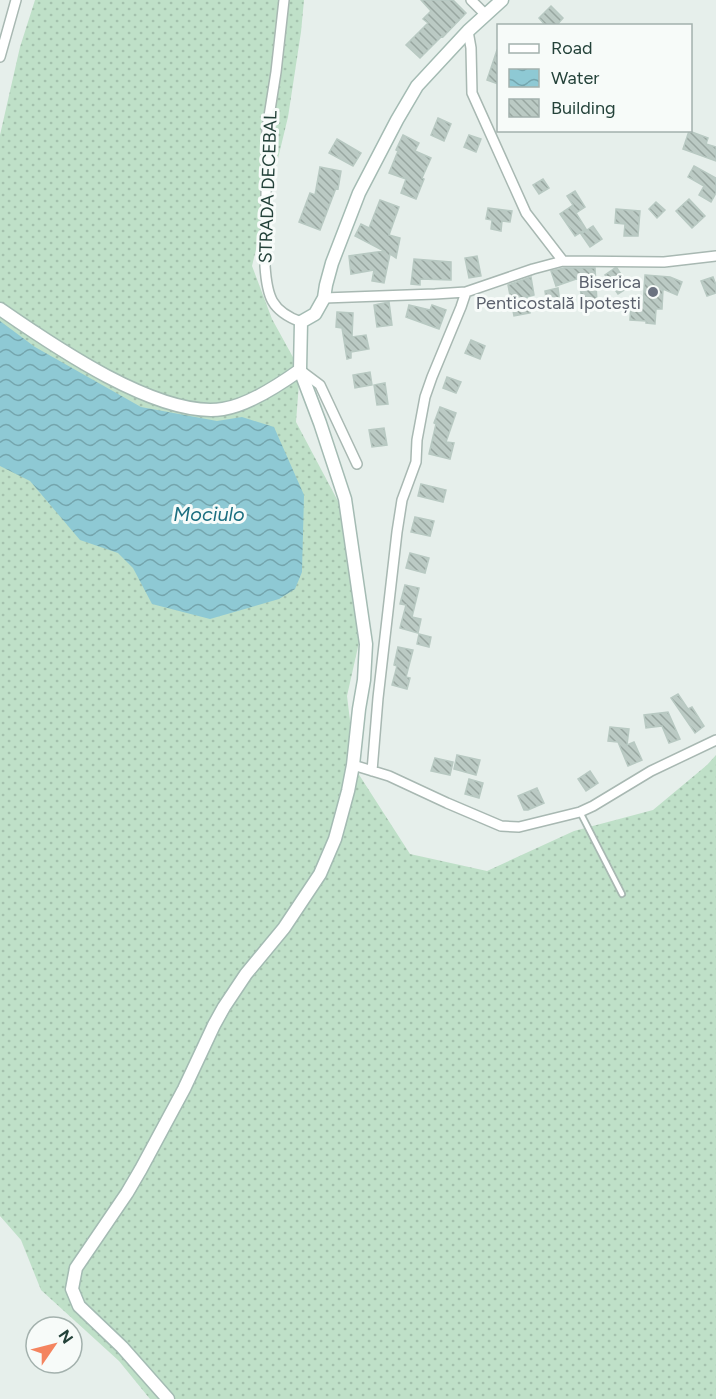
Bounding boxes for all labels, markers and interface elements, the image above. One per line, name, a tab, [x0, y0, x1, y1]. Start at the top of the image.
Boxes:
legend	[497, 24, 692, 132]
text: Road	[551, 37, 592, 59]
text: Water	[551, 67, 599, 89]
text: Building	[551, 97, 616, 119]
street label: STRADA DECEBAL	[254, 110, 282, 264]
place label: Biserica Penticostală Ipotești	[476, 271, 641, 314]
marker: Biserica Penticostală Ipotești	[646, 285, 660, 299]
water label: Mociulo	[173, 502, 245, 526]
north arrow	[24, 1315, 84, 1375]
text: N	[55, 1326, 77, 1347]

